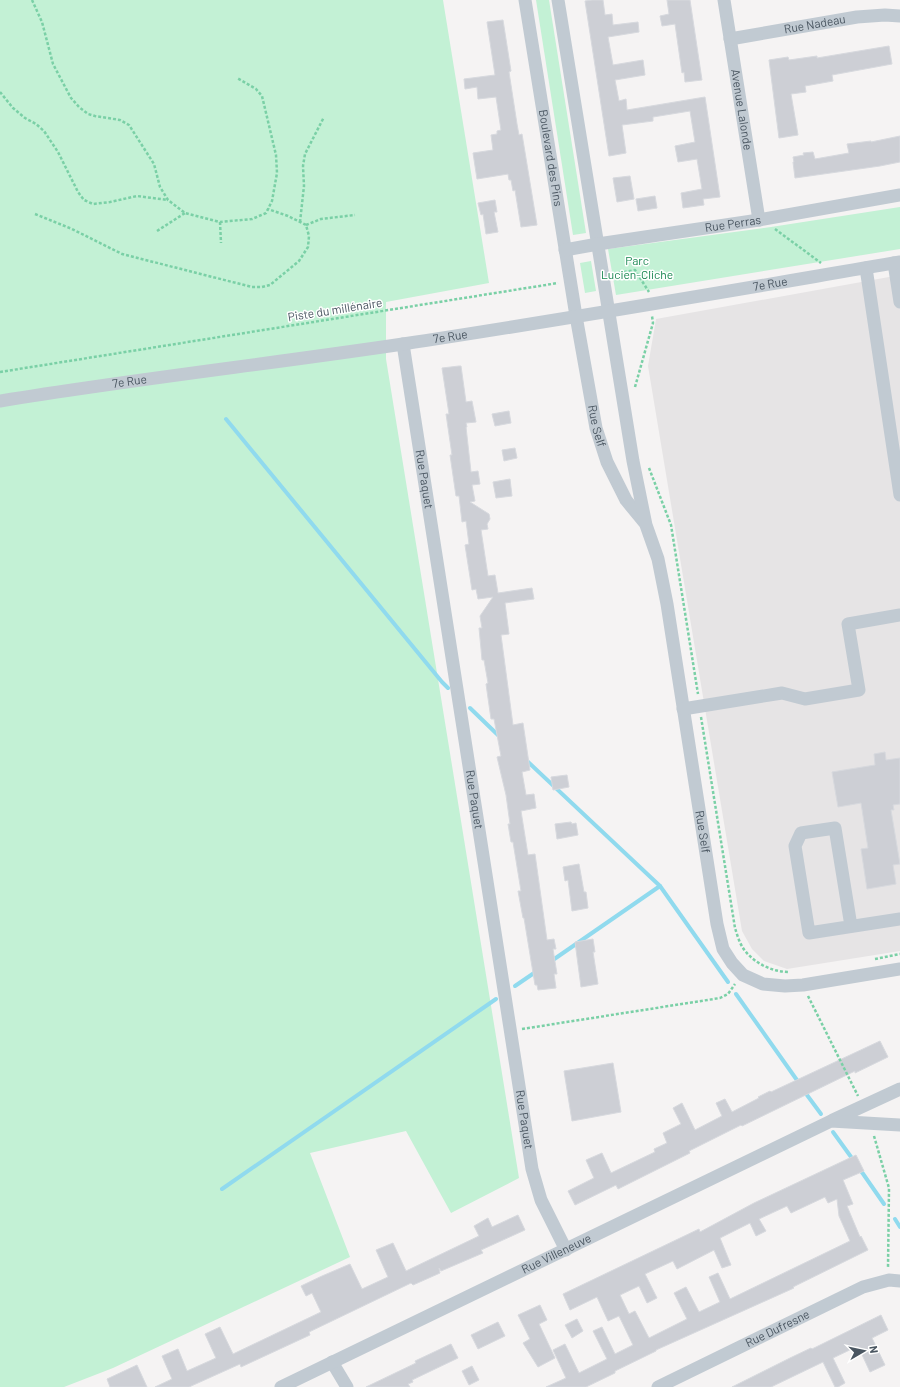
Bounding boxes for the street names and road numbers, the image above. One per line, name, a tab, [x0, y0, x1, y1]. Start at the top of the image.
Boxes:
street label: Rue Nadeau	[783, 11, 846, 36]
street label: Avenue Lalonde	[729, 68, 756, 151]
street label: Boulevard des Pins	[537, 108, 566, 208]
street label: Rue Perras	[704, 212, 762, 234]
street label: 7e Rue	[752, 273, 788, 293]
street label: Piste du millénaire	[287, 295, 383, 323]
street label: 7e Rue	[432, 326, 468, 345]
street label: 7e Rue	[111, 371, 148, 390]
street label: Rue Self	[586, 404, 610, 449]
street label: Rue Paquet	[414, 449, 437, 510]
street label: Rue Paquet	[464, 769, 487, 830]
street label: Rue Self	[693, 809, 714, 854]
street label: Rue Paquet	[514, 1089, 537, 1150]
street label: Rue Villeneuve	[519, 1230, 593, 1276]
street label: Rue Dufresne	[743, 1306, 812, 1349]

